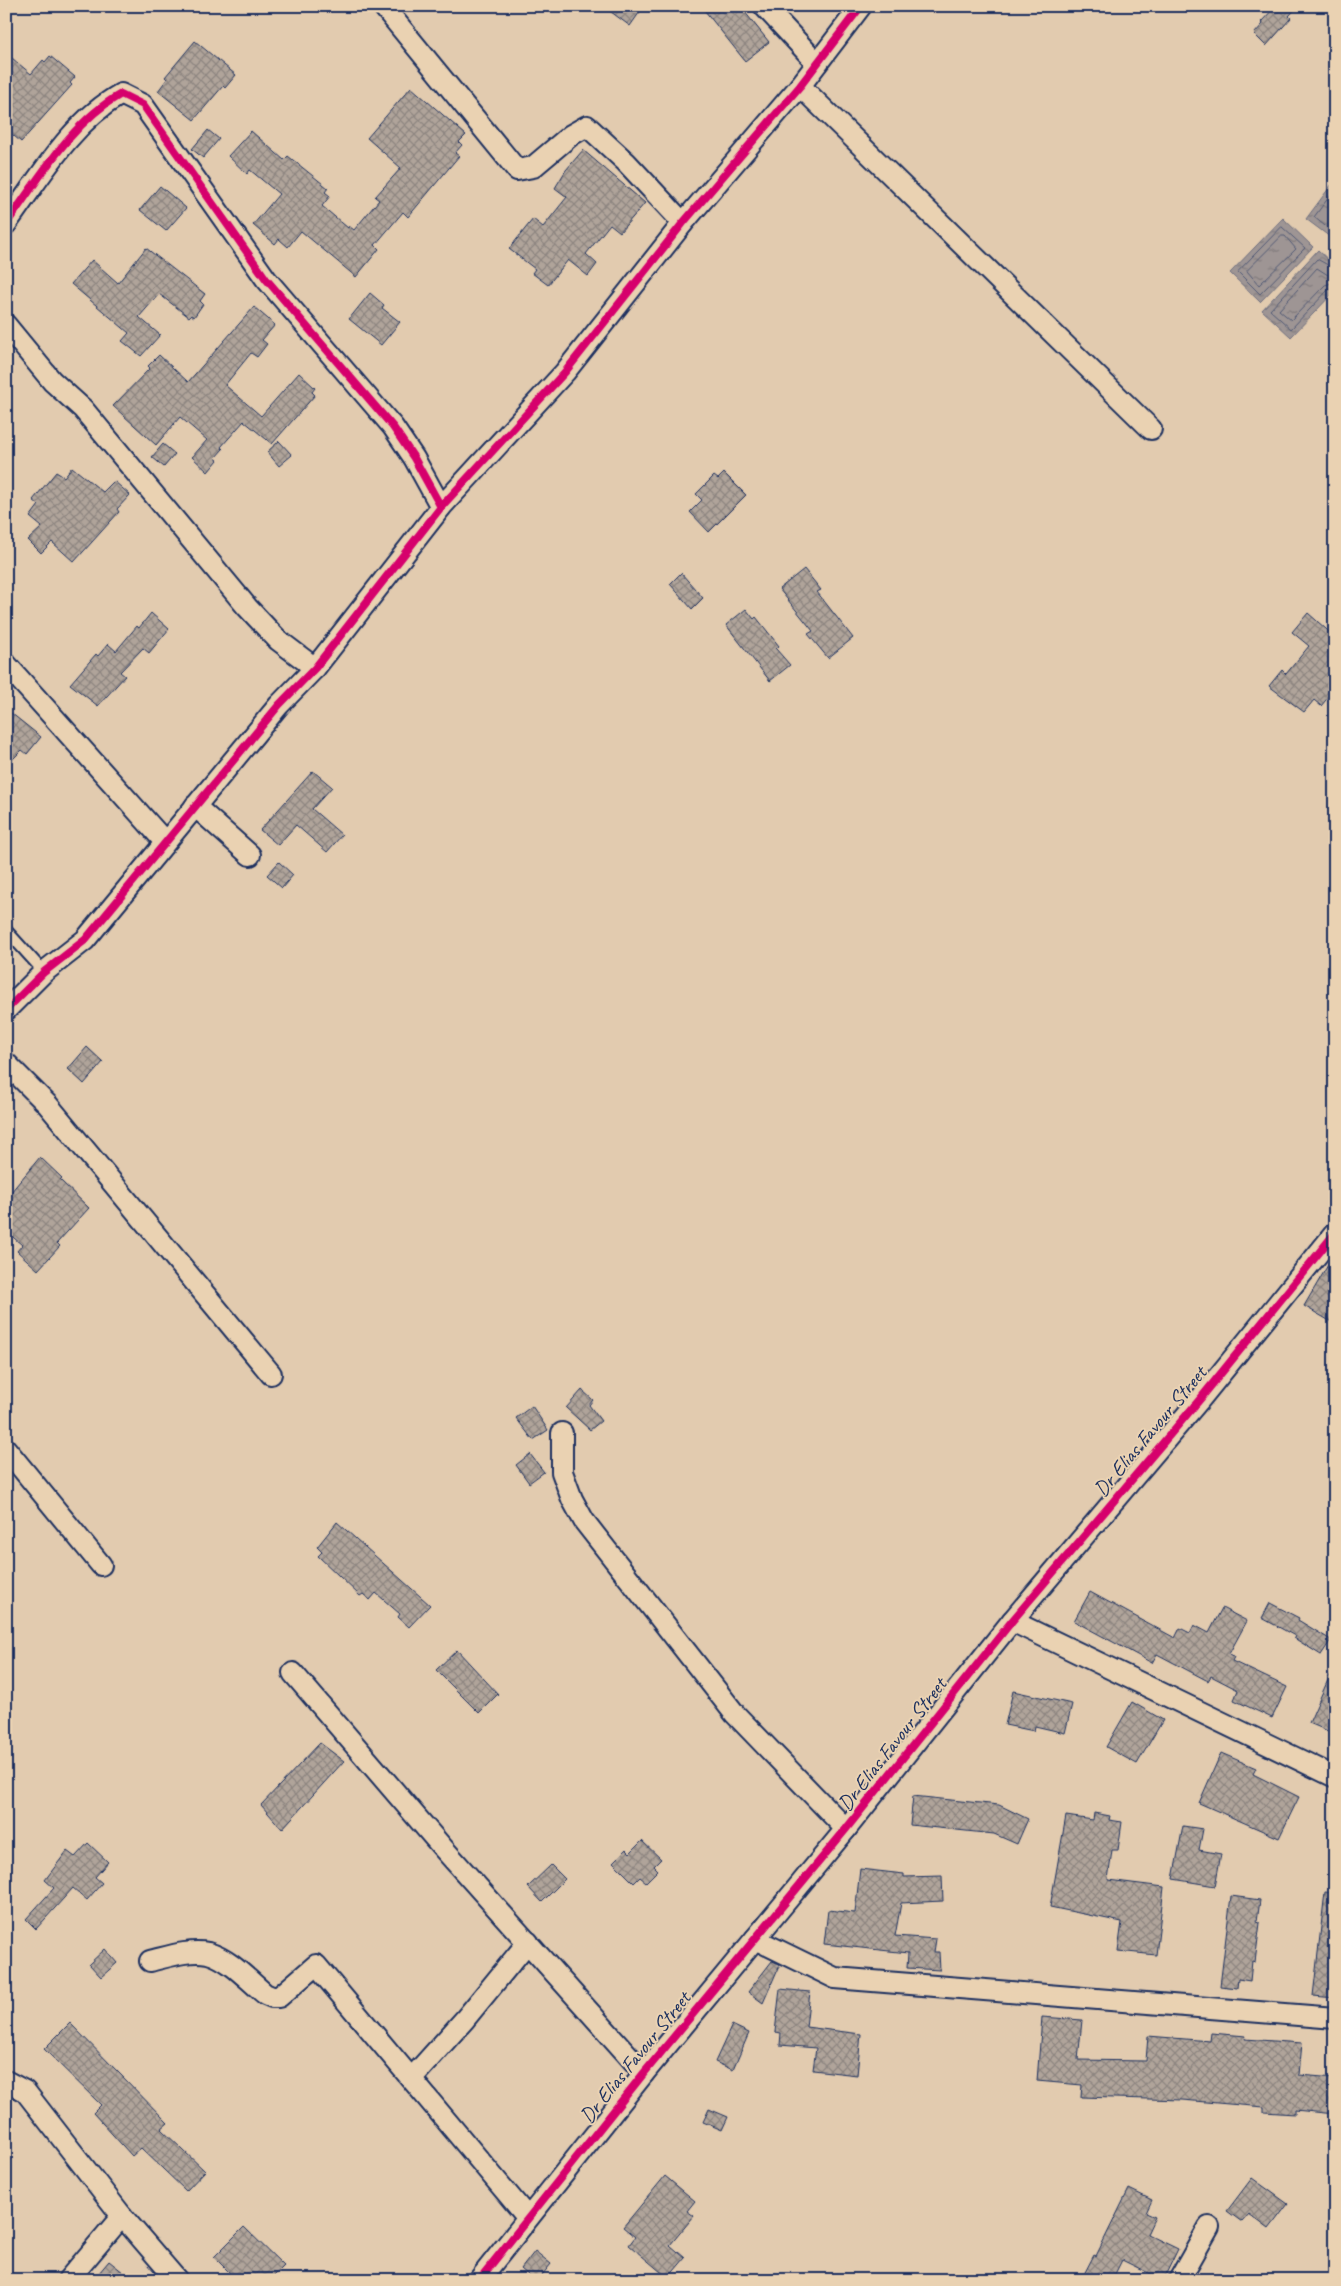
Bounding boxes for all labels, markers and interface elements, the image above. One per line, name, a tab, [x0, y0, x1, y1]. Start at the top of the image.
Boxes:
street label: Dr Elias Favour Street	[1088, 1359, 1213, 1501]
street label: Dr Elias Favour Street	[832, 1671, 953, 1816]
street label: Dr Elias Favour Street	[574, 1984, 697, 2128]

